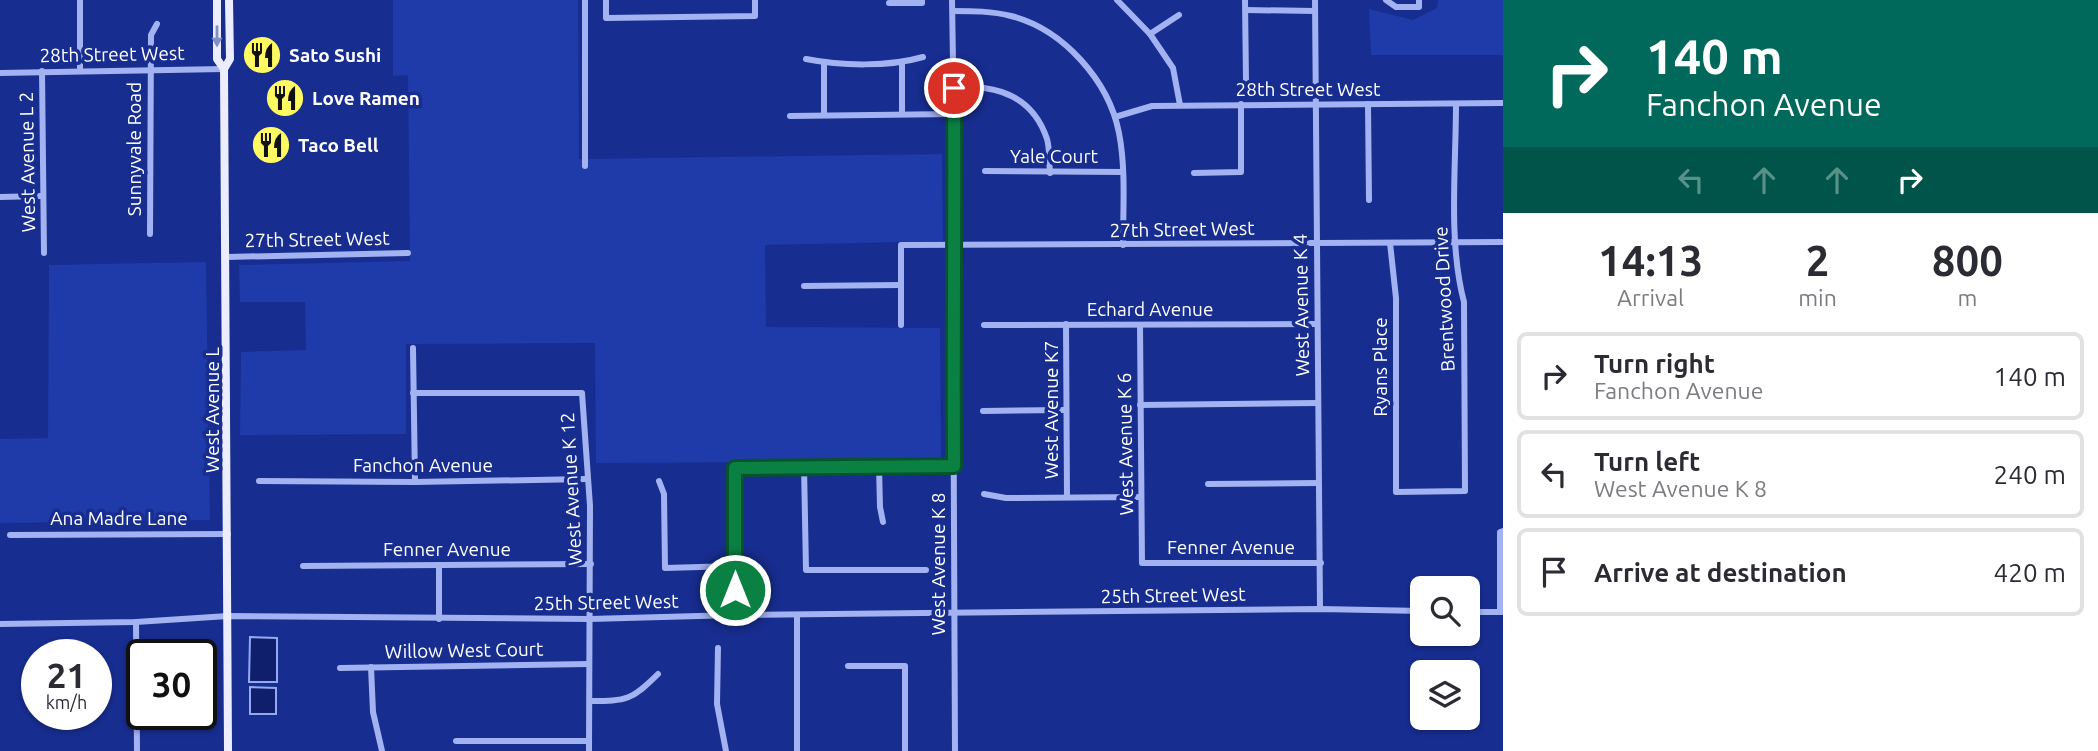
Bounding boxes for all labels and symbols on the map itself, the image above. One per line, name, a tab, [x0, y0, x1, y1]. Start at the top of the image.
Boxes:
one-way arrow	[211, 25, 223, 47]
restaurant icon: Sato Sushi	[241, 34, 283, 76]
street label: 28th Street West	[39, 42, 185, 66]
place label: Sato Sushi	[289, 44, 381, 66]
pin	[924, 58, 984, 118]
restaurant icon: Love Ramen	[264, 77, 306, 119]
street label: 28th Street West	[1236, 78, 1381, 100]
street label: Sunnyvale Road	[123, 82, 145, 216]
place label: Love Ramen	[312, 87, 420, 109]
street label: West Avenue L 2	[15, 91, 39, 233]
restaurant icon: Taco Bell	[250, 124, 292, 166]
place label: Taco Bell	[298, 134, 379, 156]
street label: Yale Court	[1010, 145, 1099, 167]
street label: 27th Street West	[1109, 217, 1255, 241]
street label: Brentwood Drive	[1429, 226, 1459, 372]
street label: 27th Street West	[244, 227, 390, 251]
street label: West Avenue K 4	[1289, 233, 1313, 377]
street label: Echard Avenue	[1087, 298, 1213, 320]
street label: Ryans Place	[1369, 317, 1391, 417]
street label: West Avenue K7	[1040, 341, 1062, 479]
street label: West Avenue L	[201, 347, 223, 473]
street label: West Avenue K 6	[1113, 372, 1137, 516]
street label: West Avenue K 12	[556, 412, 586, 566]
street label: Fanchon Avenue	[353, 454, 493, 476]
street label: West Avenue K 8	[927, 493, 949, 635]
street label: Ana Madre Lane	[50, 507, 188, 529]
street label: Fenner Avenue	[1167, 536, 1295, 558]
street label: Fenner Avenue	[383, 538, 511, 560]
position arrow	[698, 553, 772, 627]
street label: 25th Street West	[1100, 583, 1246, 607]
street label: 25th Street West	[533, 590, 679, 614]
street label: Willow West Court	[384, 638, 544, 662]
speed limit sign: 30	[126, 639, 217, 730]

